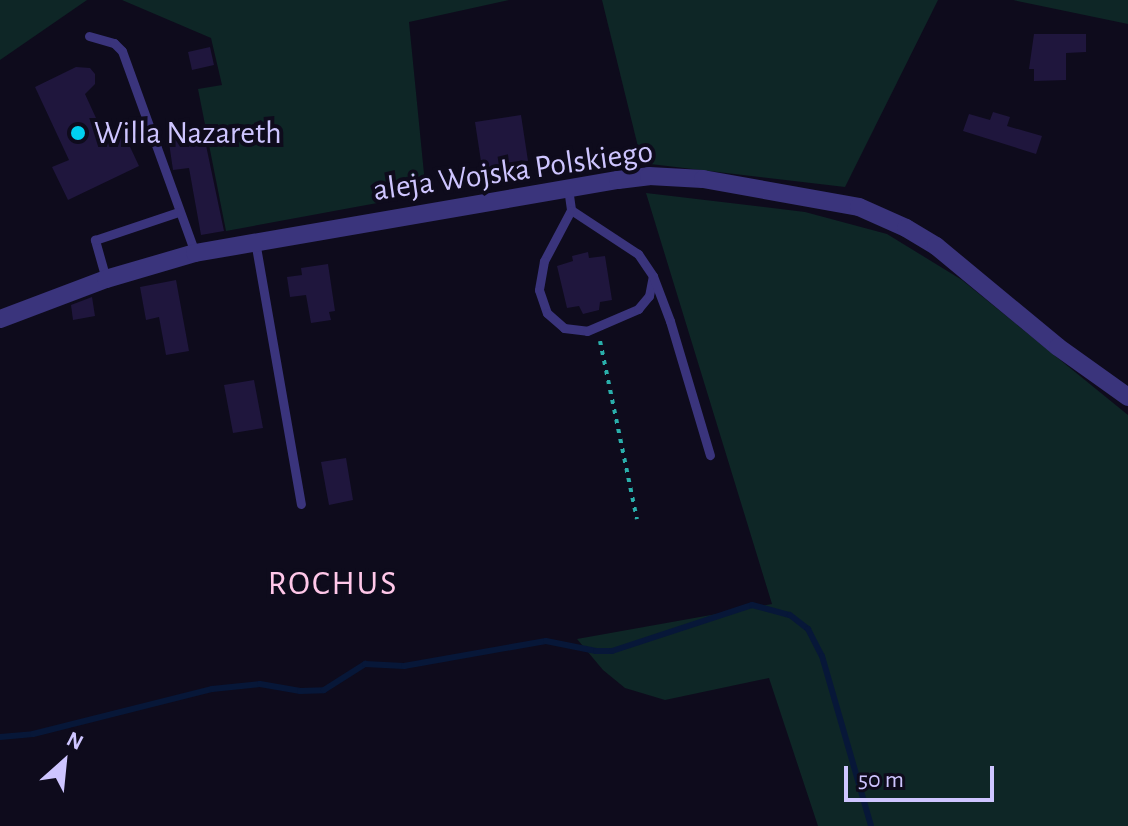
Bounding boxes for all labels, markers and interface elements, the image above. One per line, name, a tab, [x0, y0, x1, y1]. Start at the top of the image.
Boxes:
place label: Willa Nazareth	[94, 114, 282, 152]
marker: Willa Nazareth	[69, 124, 87, 142]
street label: aleja Wojska Polskiego	[371, 132, 655, 210]
district label: ROCHUS	[268, 565, 398, 605]
north arrow	[24, 722, 104, 802]
text: N	[63, 727, 87, 754]
scale bar	[848, 750, 998, 800]
text: 50 m	[858, 768, 904, 792]

